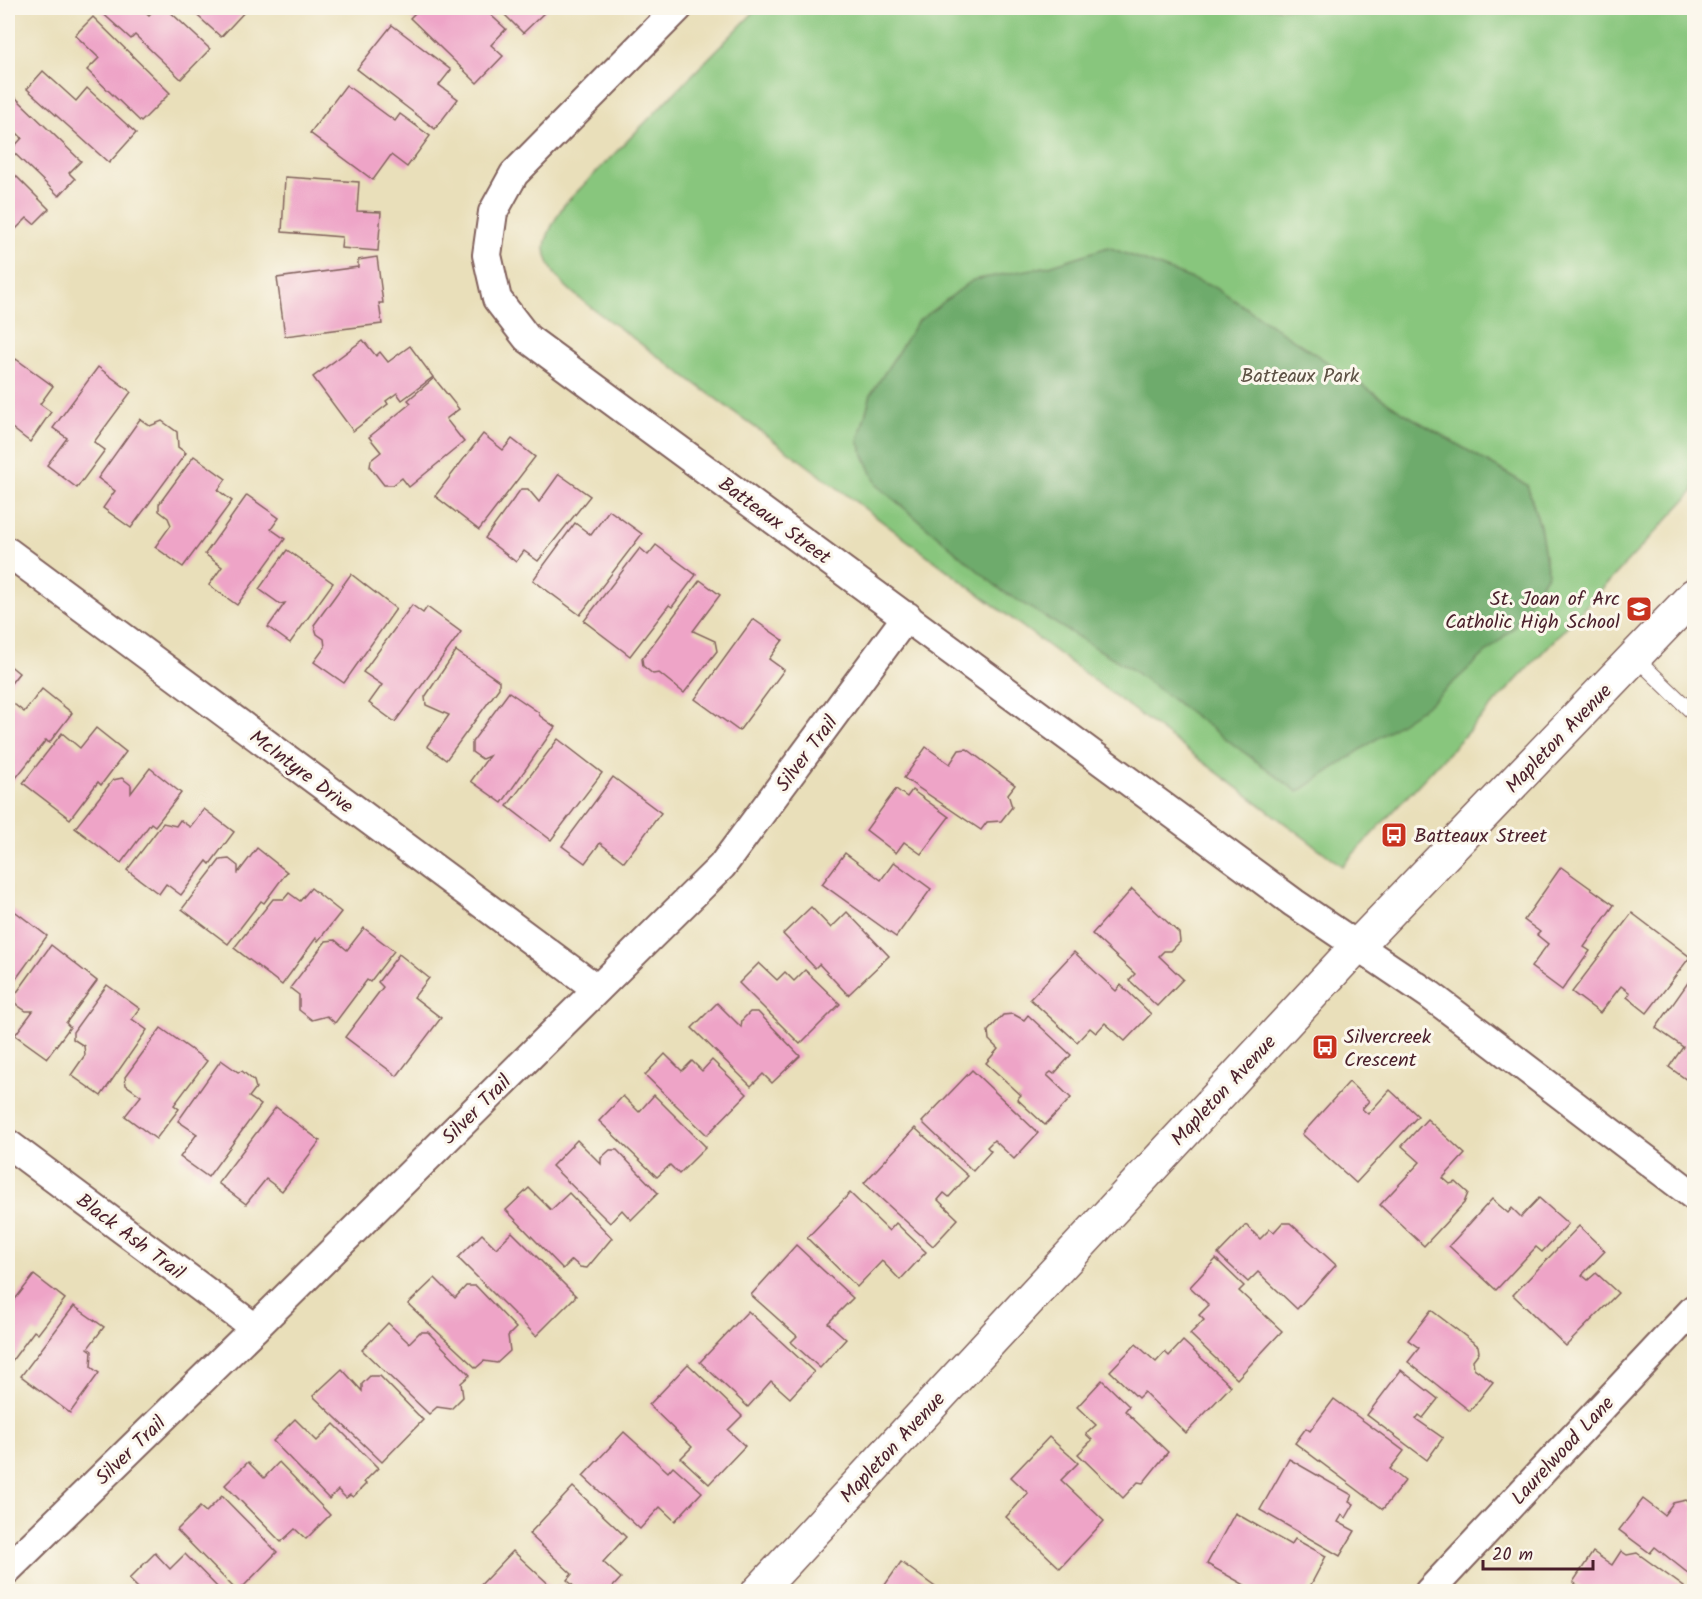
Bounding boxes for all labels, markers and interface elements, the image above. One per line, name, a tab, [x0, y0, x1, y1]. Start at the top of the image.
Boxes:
park label: Batteaux Park	[1241, 361, 1360, 393]
street label: Batteaux Street	[711, 470, 837, 574]
place label: St. Joan of Arc Catholic High School	[1445, 584, 1620, 639]
school or university icon: St. Joan of Arc Catholic High School	[1624, 594, 1654, 624]
street label: Mapleton Avenue	[1498, 677, 1621, 802]
street label: Silver Trail	[768, 709, 847, 799]
street label: McIntyre Drive	[242, 722, 360, 823]
bus stop icon: Batteaux Street	[1379, 820, 1409, 850]
place label: Batteaux Street	[1414, 821, 1547, 853]
place label: Silvercreek Crescent	[1344, 1022, 1432, 1077]
street label: Mapleton Avenue	[1164, 1028, 1285, 1155]
bus stop icon: Silvercreek Crescent	[1310, 1032, 1340, 1062]
street label: Silver Trail	[435, 1068, 520, 1153]
street label: Black Ash Trail	[69, 1186, 191, 1289]
street label: Mapleton Avenue	[833, 1385, 954, 1512]
street label: Laurelwood Lane	[1504, 1389, 1623, 1513]
street label: Silver Trail	[88, 1409, 174, 1494]
scale bar	[1483, 1533, 1592, 1571]
text: 20 m	[1492, 1541, 1533, 1570]

